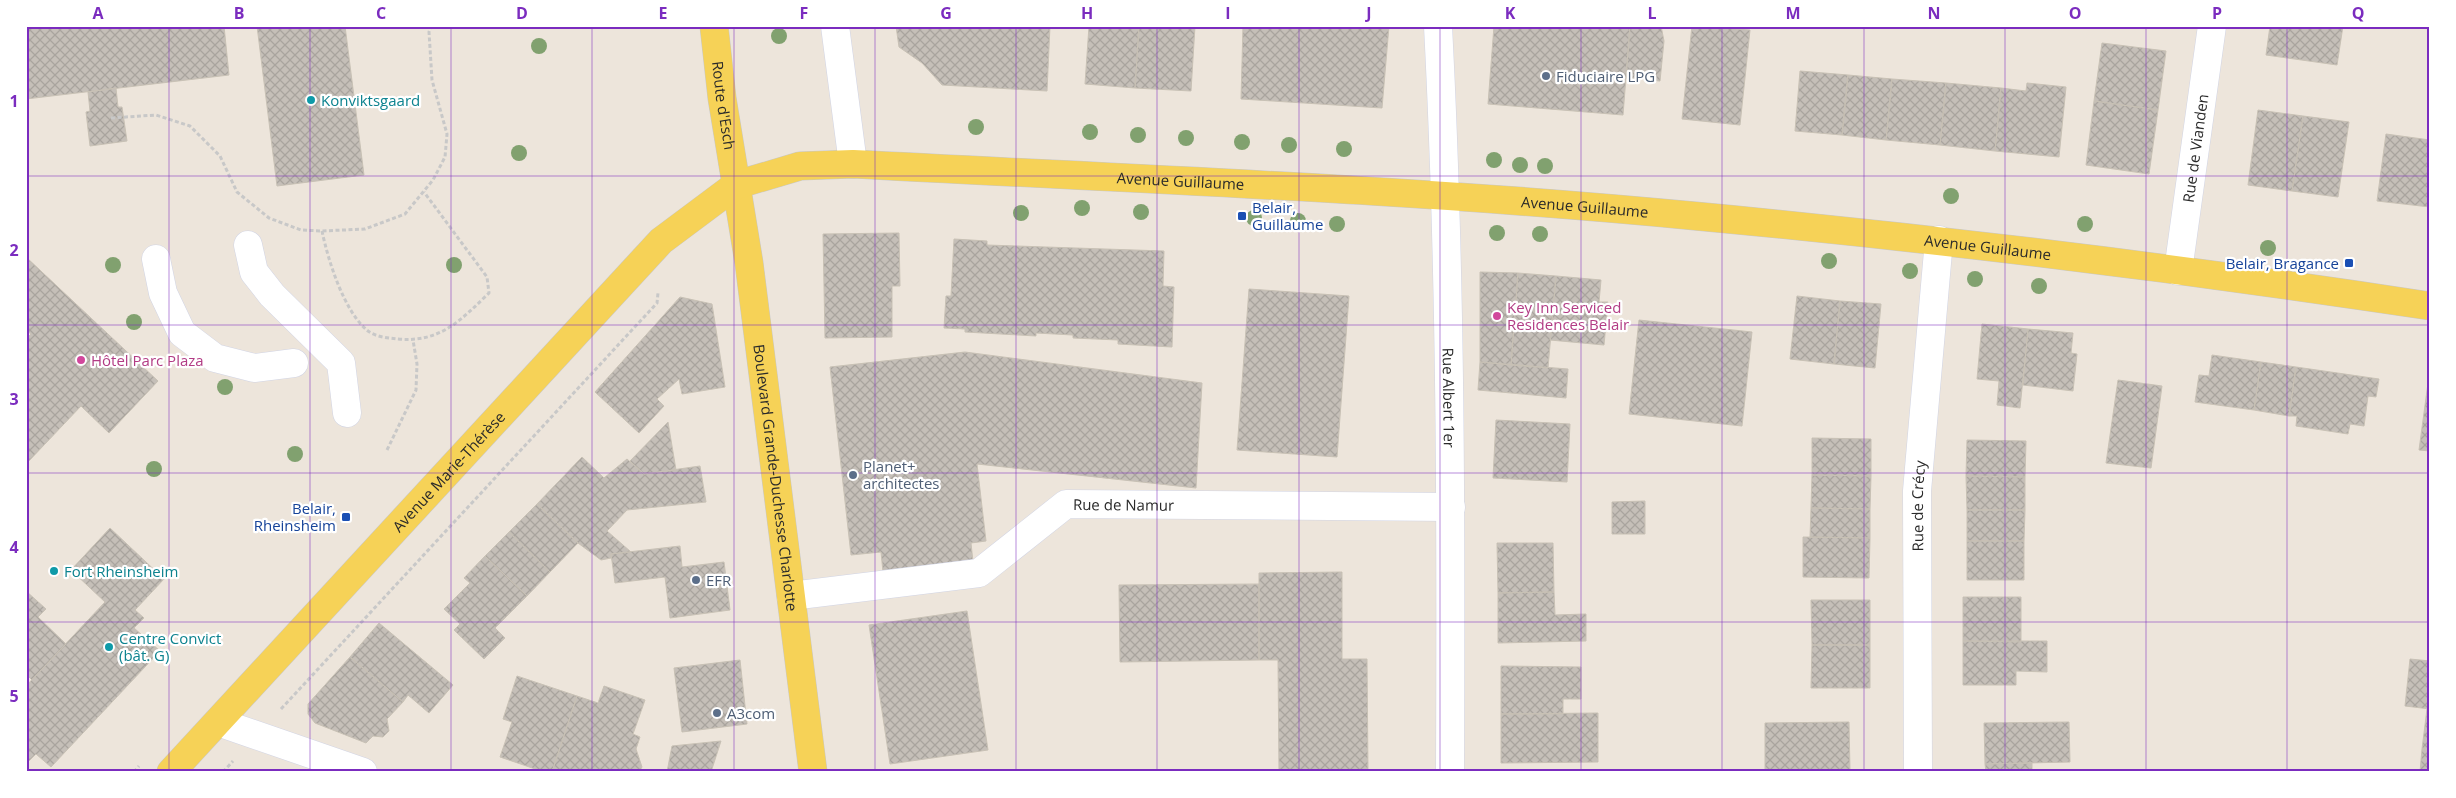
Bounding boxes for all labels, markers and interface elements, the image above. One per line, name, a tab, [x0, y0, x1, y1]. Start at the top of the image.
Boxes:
text: A	[92, 2, 104, 24]
text: B	[234, 2, 244, 24]
text: C	[376, 2, 386, 24]
text: D	[516, 2, 528, 24]
text: E	[659, 2, 668, 24]
text: F	[800, 2, 808, 24]
text: G	[940, 2, 952, 24]
text: H	[1081, 2, 1093, 24]
text: I	[1225, 2, 1231, 24]
text: J	[1364, 2, 1372, 24]
text: K	[1505, 2, 1516, 24]
text: L	[1647, 2, 1657, 24]
text: M	[1785, 2, 1801, 24]
text: N	[1927, 2, 1941, 24]
text: O	[2069, 2, 2081, 24]
text: P	[2212, 2, 2222, 24]
text: Q	[2352, 2, 2364, 24]
street label: Route d'Esch	[708, 60, 740, 151]
place label: Fiduciaire LPG	[1556, 66, 1655, 86]
marker: Fiduciaire LPG	[1540, 70, 1552, 82]
text: 1	[9, 90, 19, 112]
place label: Konviktsgaard	[321, 90, 420, 110]
street label: Rue de Vianden	[2178, 93, 2212, 204]
marker: Konviktsgaard	[305, 94, 317, 106]
street label: Avenue Guillaume	[1116, 167, 1245, 194]
street label: Avenue Guillaume	[1520, 191, 1649, 222]
place label: Belair, Guillaume	[1252, 197, 1323, 234]
marker: Belair, Guillaume	[1236, 210, 1248, 222]
street label: Avenue Guillaume	[1923, 230, 2052, 264]
text: 2	[9, 239, 19, 261]
place label: Belair, Bragance	[2226, 253, 2339, 273]
marker: Belair, Bragance	[2343, 257, 2355, 269]
place label: Key Inn Serviced Residences Belair	[1507, 297, 1629, 334]
marker: Key Inn Serviced Residences Belair	[1491, 310, 1503, 322]
street label: Boulevard Grande-Duchesse Charlotte	[749, 343, 803, 612]
street label: Rue Albert 1er	[1439, 348, 1460, 448]
place label: Hôtel Parc Plaza	[91, 350, 204, 370]
marker: Hôtel Parc Plaza	[75, 354, 87, 366]
text: 3	[9, 388, 19, 410]
street label: Avenue Marie-Thérèse	[388, 407, 509, 536]
place label: Planet+ architectes	[863, 456, 940, 493]
street label: Rue de Crécy	[1907, 459, 1930, 552]
marker: Planet+ architectes	[847, 469, 859, 481]
street label: Rue de Namur	[1073, 494, 1174, 515]
place label: Belair, Rheinsheim	[254, 498, 336, 535]
marker: Belair, Rheinsheim	[340, 511, 352, 523]
text: 4	[9, 536, 19, 558]
place label: Fort Rheinsheim	[64, 561, 178, 581]
marker: Fort Rheinsheim	[48, 565, 60, 577]
place label: EFR	[706, 570, 732, 590]
marker: EFR	[690, 574, 702, 586]
place label: Centre Convict (bât. G)	[119, 628, 221, 665]
marker: Centre Convict (bât. G)	[103, 641, 115, 653]
text: 5	[9, 685, 19, 707]
place label: A3com	[727, 703, 775, 723]
marker: A3com	[711, 707, 723, 719]

